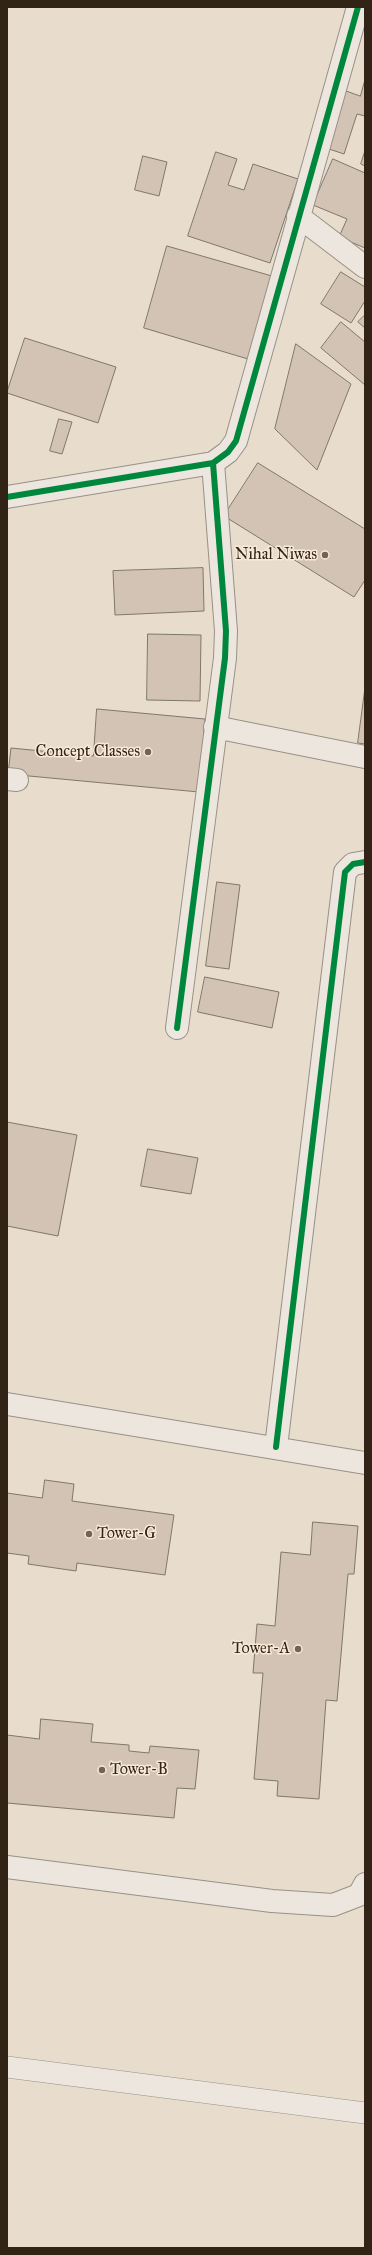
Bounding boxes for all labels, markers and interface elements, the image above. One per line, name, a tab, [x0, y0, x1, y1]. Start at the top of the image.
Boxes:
place label: Nihal Niwas	[235, 545, 317, 565]
marker: Nihal Niwas	[320, 550, 330, 560]
place label: Concept Classes	[36, 742, 140, 762]
marker: Concept Classes	[143, 747, 153, 757]
place label: Tower-G	[97, 1524, 156, 1544]
marker: Tower-G	[84, 1529, 94, 1539]
place label: Tower-A	[232, 1639, 290, 1659]
marker: Tower-A	[293, 1644, 303, 1654]
place label: Tower-B	[110, 1760, 168, 1780]
marker: Tower-B	[97, 1765, 107, 1775]

